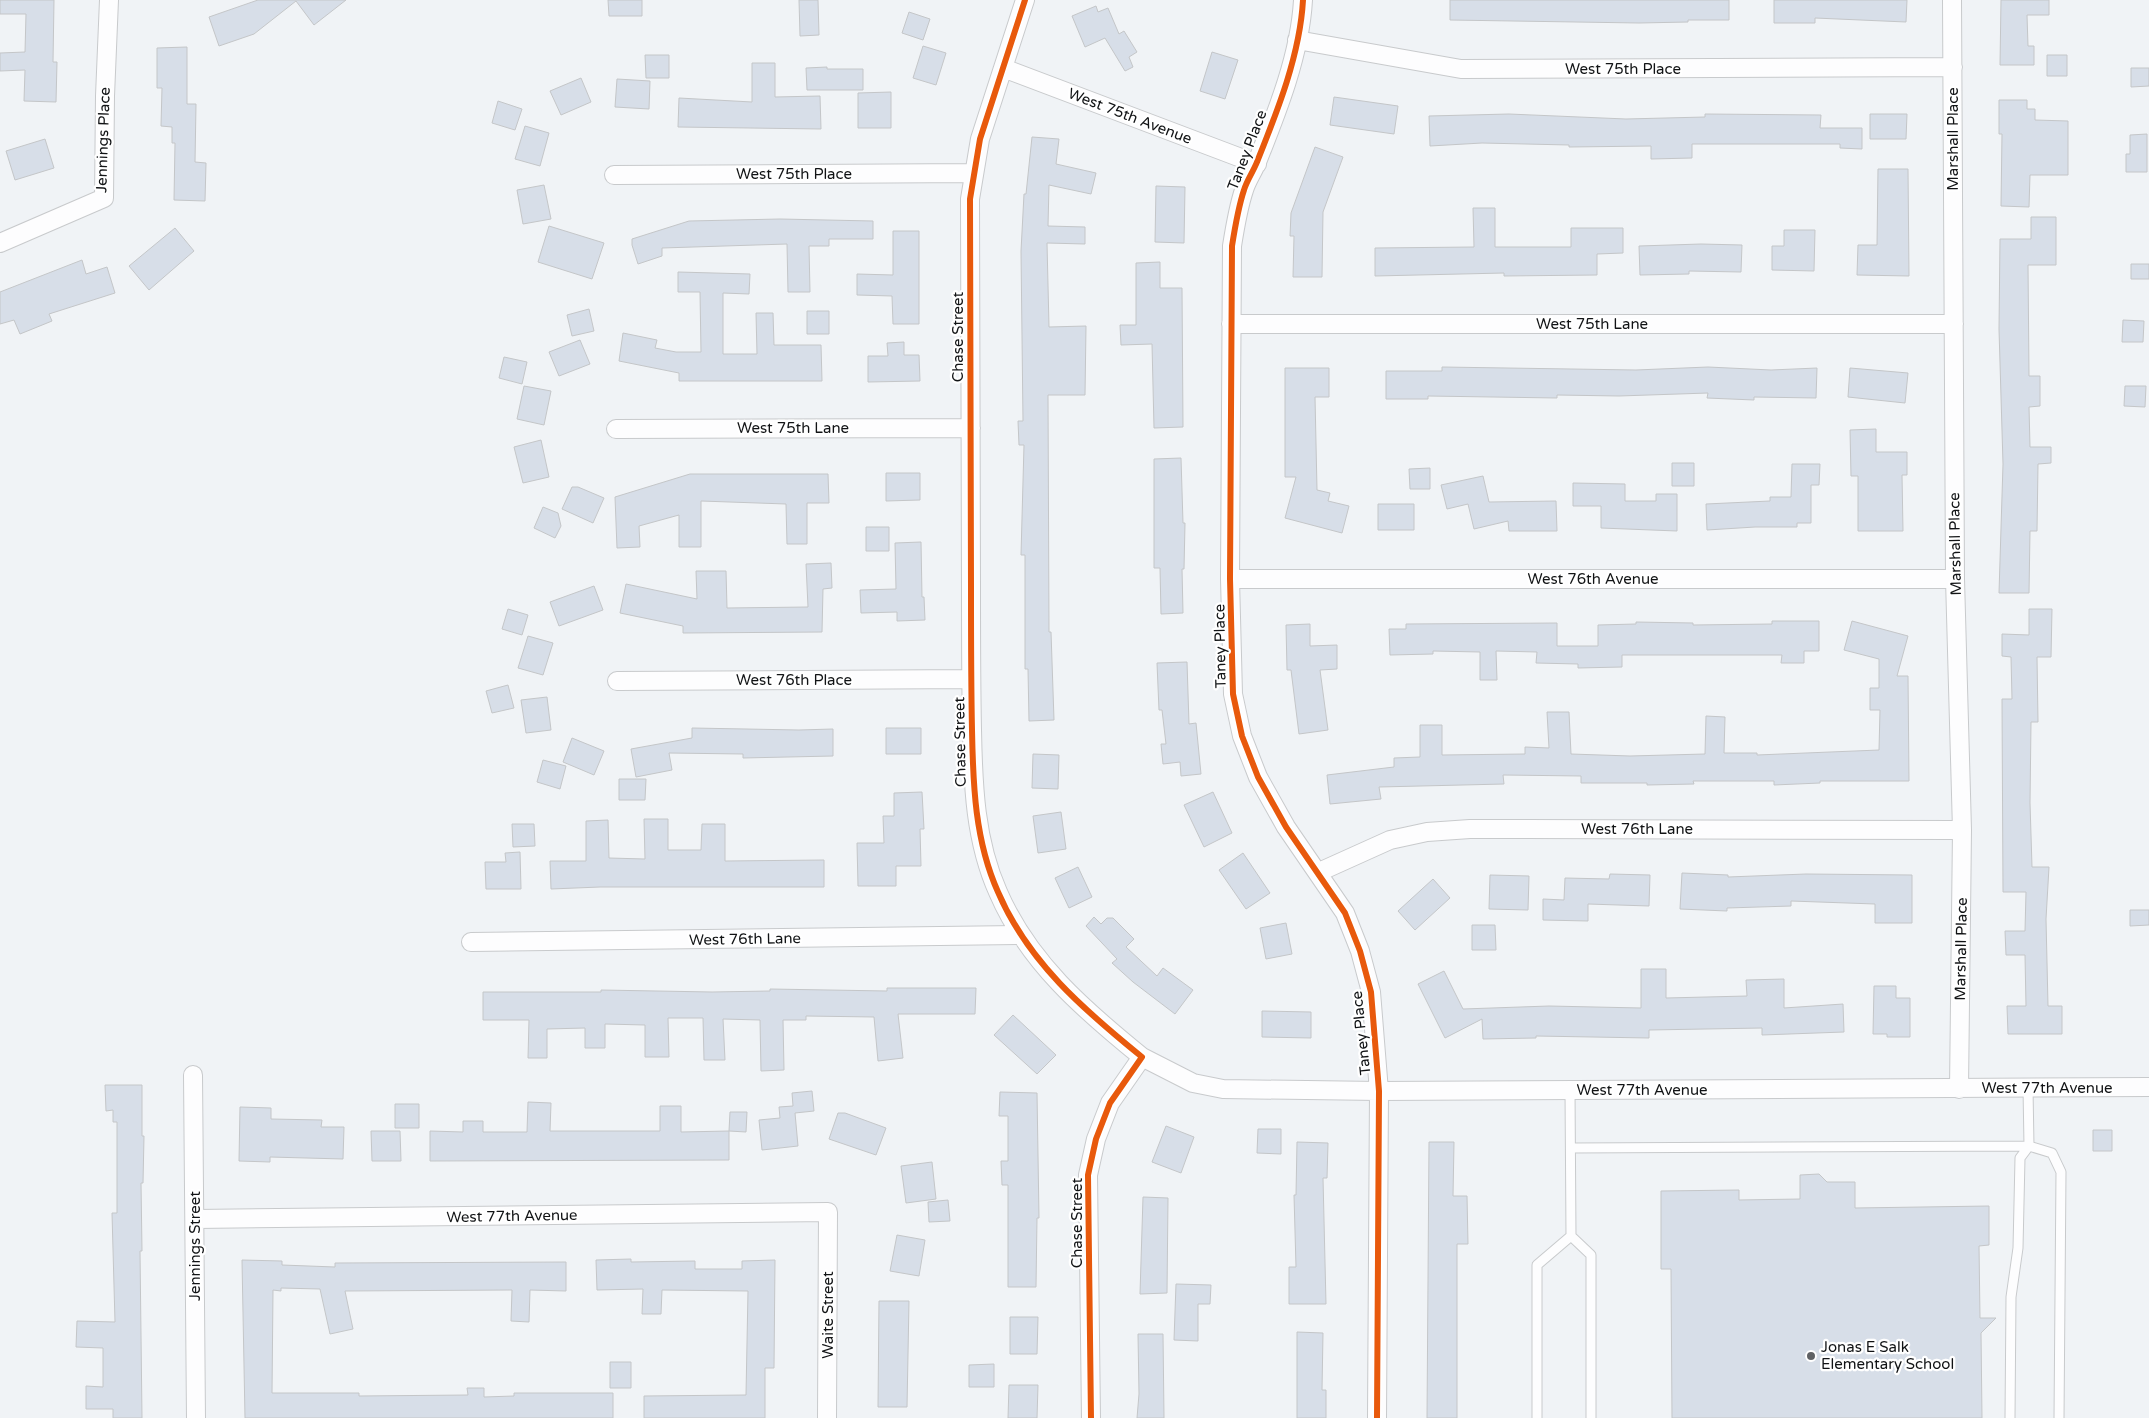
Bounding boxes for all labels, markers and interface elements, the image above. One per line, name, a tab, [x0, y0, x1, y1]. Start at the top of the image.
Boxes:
street label: West 75th Place	[1565, 60, 1681, 78]
street label: West 75th Avenue	[1066, 84, 1194, 148]
street label: Jennings Place	[92, 87, 114, 193]
street label: Marshall Place	[1944, 87, 1962, 191]
street label: Taney Place	[1223, 107, 1271, 193]
street label: West 75th Place	[736, 165, 852, 183]
street label: Chase Street	[949, 292, 967, 382]
street label: West 75th Lane	[1536, 315, 1648, 333]
street label: West 75th Lane	[737, 419, 849, 437]
street label: Marshall Place	[1945, 492, 1965, 596]
street label: West 76th Avenue	[1527, 570, 1659, 588]
street label: Taney Place	[1210, 604, 1230, 688]
street label: West 76th Place	[736, 671, 852, 689]
street label: Chase Street	[950, 696, 970, 787]
street label: West 76th Lane	[1581, 820, 1693, 838]
street label: Marshall Place	[1951, 897, 1971, 1001]
street label: West 76th Lane	[689, 929, 801, 949]
street label: Taney Place	[1348, 990, 1374, 1076]
street label: West 77th Avenue	[1981, 1079, 2113, 1097]
street label: West 77th Avenue	[1576, 1081, 1708, 1099]
street label: Chase Street	[1068, 1178, 1086, 1268]
street label: Jennings Street	[186, 1191, 204, 1301]
street label: West 77th Avenue	[446, 1206, 578, 1226]
street label: Waite Street	[819, 1271, 837, 1359]
place label: Jonas E Salk Elementary School	[1821, 1338, 1954, 1373]
marker: Jonas E Salk Elementary School	[1805, 1350, 1817, 1362]

